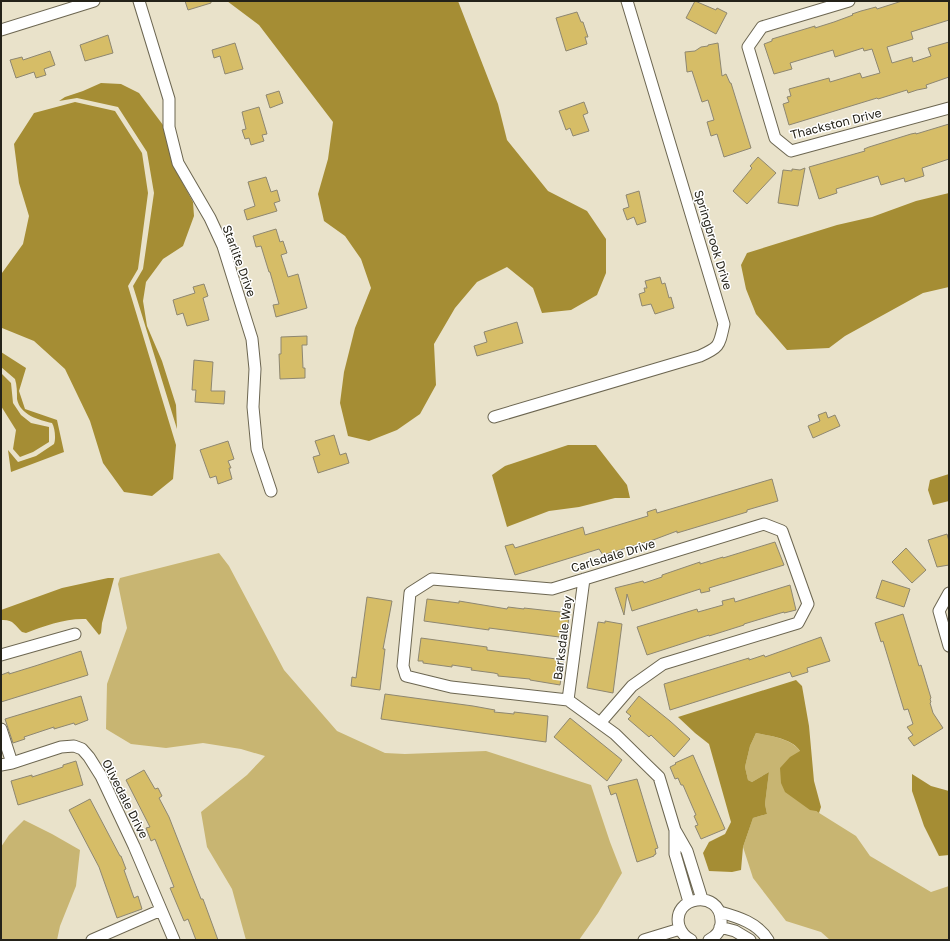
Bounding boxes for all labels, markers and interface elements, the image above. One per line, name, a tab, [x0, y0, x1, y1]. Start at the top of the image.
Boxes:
street label: Thackston Drive	[789, 105, 883, 142]
street label: Springbrook Drive	[691, 188, 736, 292]
street label: Starlite Drive	[220, 223, 259, 299]
street label: Carlsdale Drive	[569, 536, 657, 575]
street label: Barksdale Way	[550, 595, 575, 681]
street label: Olivedale Drive	[99, 757, 152, 841]

